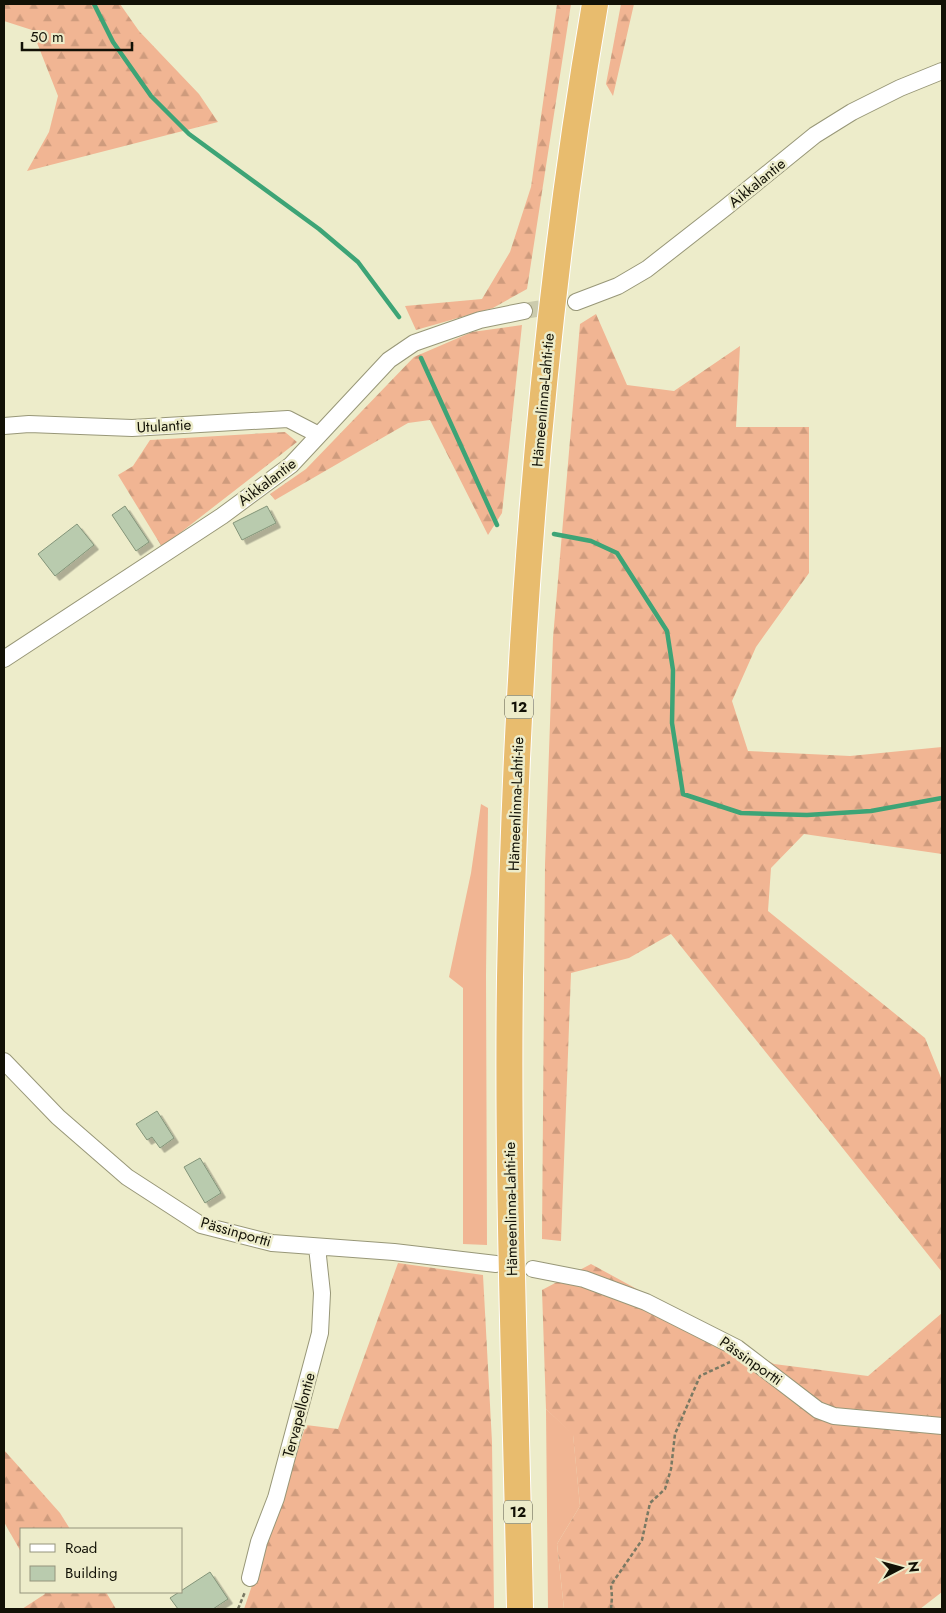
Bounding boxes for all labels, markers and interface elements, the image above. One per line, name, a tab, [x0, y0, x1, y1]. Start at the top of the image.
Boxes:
scale bar	[22, 20, 132, 52]
text: 50 m	[30, 26, 64, 48]
street label: Aikkalantie	[724, 153, 791, 213]
street label: Hämeenlinna-Lahti-tie	[526, 332, 560, 468]
street label: Utulantie	[136, 414, 192, 438]
street label: Aikkalantie	[233, 453, 301, 511]
road number: 12	[505, 696, 533, 719]
street label: Hämeenlinna-Lahti-tie	[503, 736, 529, 871]
street label: Hämeenlinna-Lahti-tie	[499, 1141, 523, 1276]
street label: Pässinportti	[198, 1211, 274, 1253]
street label: Pässinportti	[715, 1331, 787, 1391]
street label: Tervapellontie	[277, 1370, 321, 1460]
road number: 12	[504, 1500, 532, 1524]
legend	[20, 1528, 182, 1593]
text: Road	[65, 1537, 97, 1559]
north arrow	[876, 1543, 926, 1593]
text: N	[903, 1560, 924, 1573]
text: Building	[65, 1562, 117, 1584]

